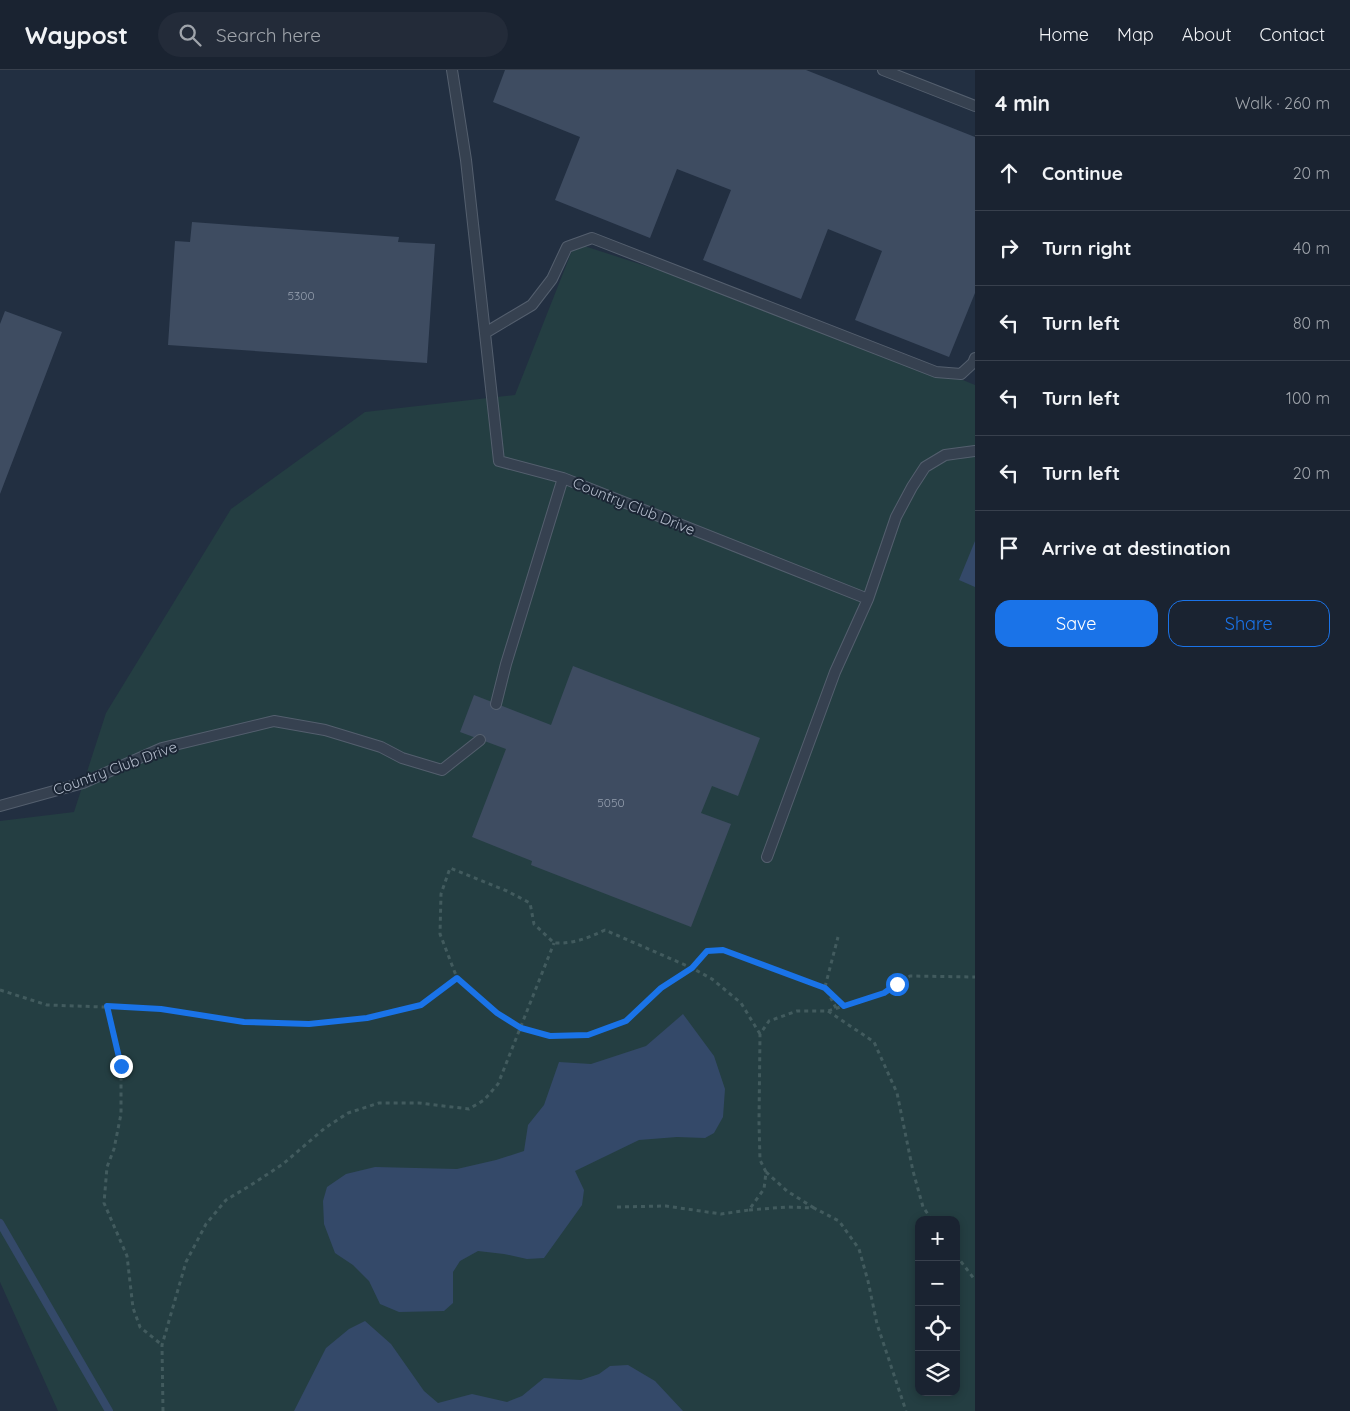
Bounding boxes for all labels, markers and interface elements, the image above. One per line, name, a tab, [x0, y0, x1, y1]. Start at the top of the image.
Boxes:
search box	[158, 12, 508, 57]
text: Waypost	[25, 20, 128, 50]
icon: search	[176, 21, 204, 49]
text: Search here	[216, 23, 321, 47]
text: Home	[1039, 23, 1089, 46]
text: Map	[1117, 23, 1154, 46]
text: About	[1182, 23, 1232, 46]
text: Contact	[1260, 23, 1325, 46]
text: 4 min	[995, 90, 1050, 116]
text: Walk · 260 m	[1235, 93, 1330, 113]
icon: ahead	[995, 159, 1023, 187]
text: Continue	[1042, 161, 1123, 185]
text: 20 m	[1293, 163, 1330, 183]
icon: right	[995, 234, 1023, 262]
text: Turn right	[1042, 236, 1131, 260]
text: 40 m	[1293, 238, 1330, 258]
house number: 5300	[287, 288, 315, 303]
icon: left	[995, 309, 1023, 337]
text: Turn left	[1042, 311, 1120, 335]
text: 80 m	[1293, 313, 1330, 333]
icon: left	[995, 384, 1023, 412]
text: Turn left	[1042, 386, 1120, 410]
text: 100 m	[1286, 388, 1330, 408]
icon: left	[995, 459, 1023, 487]
text: Turn left	[1042, 461, 1120, 485]
text: 20 m	[1293, 463, 1330, 483]
street label: Country Club Drive	[570, 473, 698, 539]
icon: arrive	[995, 534, 1023, 562]
text: Arrive at destination	[1042, 536, 1231, 560]
button: Save	[995, 600, 1158, 647]
button: Share	[1168, 600, 1330, 647]
street label: Country Club Drive	[50, 737, 180, 799]
house number: 5050	[597, 795, 625, 810]
route start	[886, 973, 909, 996]
route end	[110, 1055, 133, 1078]
map controls	[915, 1216, 960, 1396]
button: +	[915, 1216, 960, 1261]
button: −	[915, 1261, 960, 1306]
button: locate	[915, 1306, 960, 1351]
button: layers	[915, 1351, 960, 1396]

